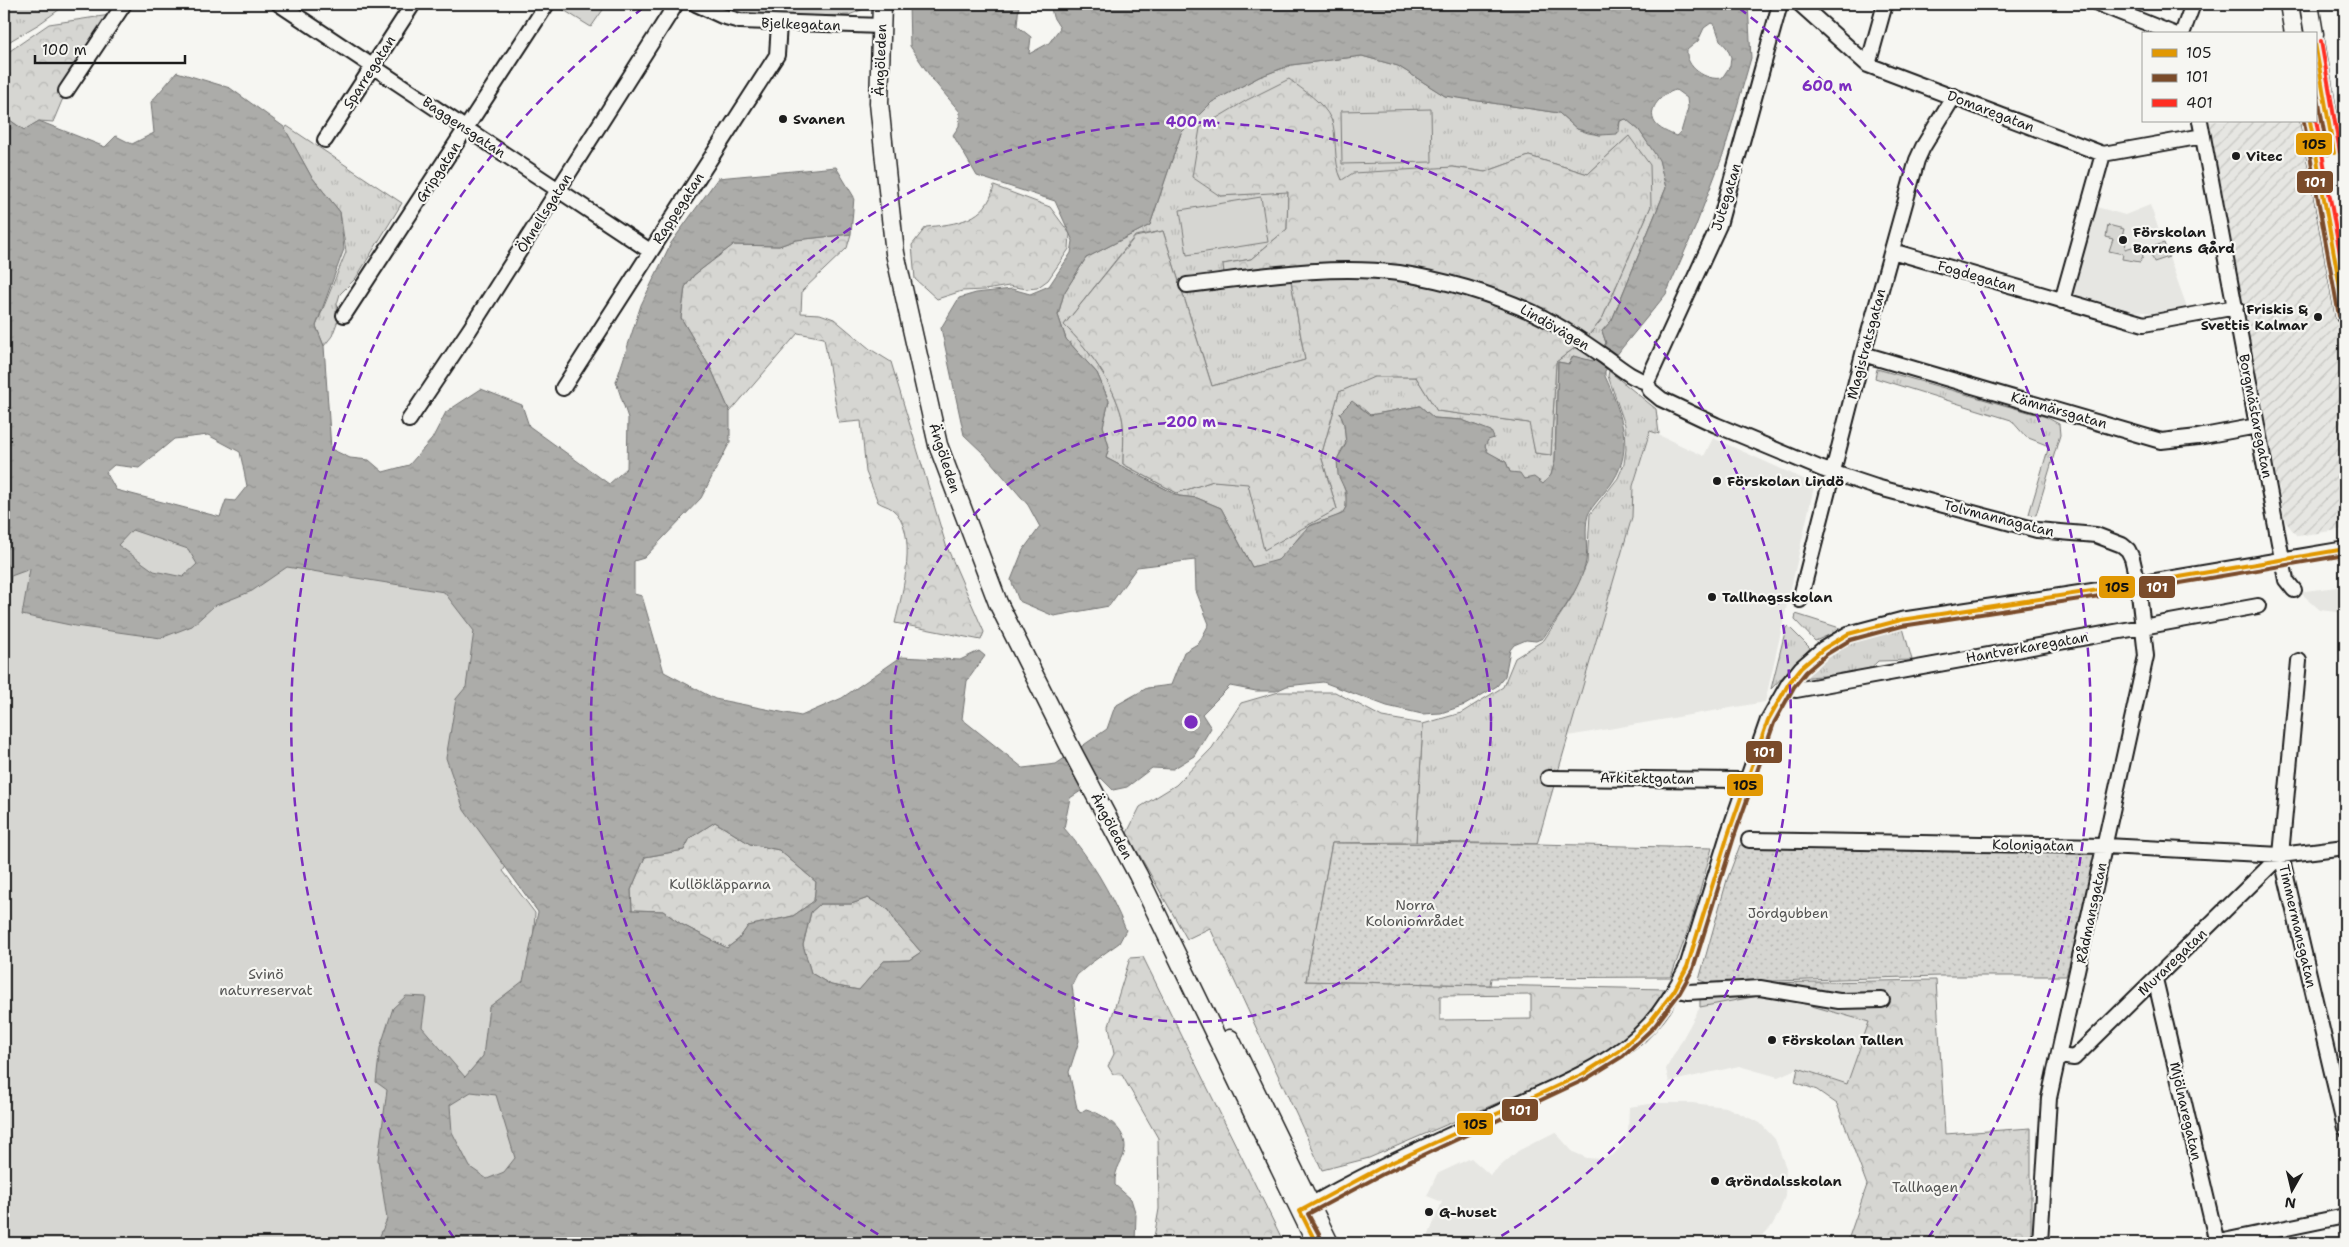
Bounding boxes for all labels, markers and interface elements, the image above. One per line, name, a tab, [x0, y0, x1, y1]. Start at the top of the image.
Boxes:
street label: Bjelkegatan	[761, 14, 842, 34]
street label: Ängöleden	[870, 23, 890, 97]
scale bar	[35, 32, 185, 64]
street label: Sparregatan	[339, 32, 400, 112]
legend	[2142, 32, 2316, 122]
text: 100 m	[42, 40, 87, 60]
text: 105	[2186, 43, 2211, 63]
text: 101	[2186, 67, 2208, 87]
text: 600 m	[1802, 76, 1852, 96]
street label: Domaregatan	[1945, 86, 2037, 136]
street label: Baggensgatan	[419, 93, 509, 162]
text: 401	[2186, 93, 2213, 113]
place label: Svanen	[793, 110, 845, 128]
text: 400 m	[1166, 112, 1216, 132]
marker: Svanen	[777, 113, 789, 125]
line badge: 105	[2295, 132, 2333, 156]
text: 105	[2302, 135, 2326, 153]
street label: Gripgatan	[412, 138, 464, 206]
place label: Vitec	[2246, 147, 2283, 165]
marker: Vitec	[2230, 150, 2242, 162]
street label: Jutegatan	[1707, 161, 1745, 233]
street label: Rappegatan	[648, 168, 708, 247]
street label: Öhnellsgatan	[512, 170, 576, 256]
line badge: 101	[2296, 170, 2334, 194]
text: 101	[2304, 173, 2326, 191]
place label: Förskolan Barnens Gård	[2133, 223, 2235, 257]
marker: Förskolan Barnens Gård	[2117, 234, 2129, 246]
street label: Fogdegatan	[1936, 256, 2019, 296]
street label: Magistratsgatan	[1843, 286, 1890, 401]
street label: Lindövägen	[1517, 300, 1593, 354]
place label: Friskis & Svettis Kalmar	[2201, 300, 2308, 334]
marker: Friskis & Svettis Kalmar	[2312, 311, 2324, 323]
street label: Borgmästaregatan	[2235, 352, 2277, 480]
street label: Kämnärsgatan	[2009, 388, 2110, 432]
text: 200 m	[1166, 412, 1216, 432]
street label: Ängöleden	[925, 421, 965, 496]
place label: Förskolan Lindö	[1727, 472, 1844, 490]
marker: Förskolan Lindö	[1711, 475, 1723, 487]
street label: Tolvmannagatan	[1942, 496, 2057, 541]
line badge: 105	[2098, 575, 2136, 599]
line badge: 101	[2138, 575, 2176, 599]
text: 105	[2105, 578, 2129, 596]
text: 101	[2146, 578, 2168, 596]
place label: Tallhagsskolan	[1722, 588, 1832, 606]
marker: Tallhagsskolan	[1706, 591, 1718, 603]
street label: Hantverkaregatan	[1964, 627, 2090, 667]
centre of rings	[1182, 713, 1200, 731]
line badge: 101	[1745, 740, 1783, 764]
text: 101	[1753, 743, 1775, 761]
street label: Arkitektgatan	[1600, 768, 1695, 788]
line badge: 105	[1726, 773, 1764, 797]
text: 105	[1733, 776, 1757, 794]
street label: Ängöleden	[1087, 790, 1137, 863]
street label: Kolonigatan	[1992, 835, 2074, 855]
street label: Rådmansgatan	[2071, 860, 2111, 965]
street label: Timmermansgatan	[2275, 863, 2321, 990]
park label: Kullökläpparna	[669, 875, 771, 893]
park label: Norra Koloniområdet	[1366, 896, 1464, 930]
park label: Jordgubben	[1748, 904, 1829, 922]
street label: Muraregatan	[2134, 924, 2211, 999]
park label: Svinö naturreservat	[219, 965, 313, 999]
place label: Förskolan Tallen	[1782, 1031, 1904, 1049]
marker: Förskolan Tallen	[1766, 1034, 1778, 1046]
street label: Mjölnaregatan	[2166, 1060, 2206, 1162]
line badge: 101	[1501, 1098, 1539, 1122]
text: 101	[1509, 1101, 1531, 1119]
line badge: 105	[1456, 1112, 1494, 1136]
text: 105	[1463, 1115, 1487, 1133]
north arrow	[2266, 1164, 2316, 1214]
place label: Gröndalsskolan	[1725, 1172, 1842, 1190]
marker: Gröndalsskolan	[1709, 1175, 1721, 1187]
park label: Tallhagen	[1892, 1178, 1958, 1196]
text: N	[2283, 1193, 2297, 1213]
place label: G-huset	[1439, 1203, 1497, 1221]
marker: G-huset	[1423, 1206, 1435, 1218]

